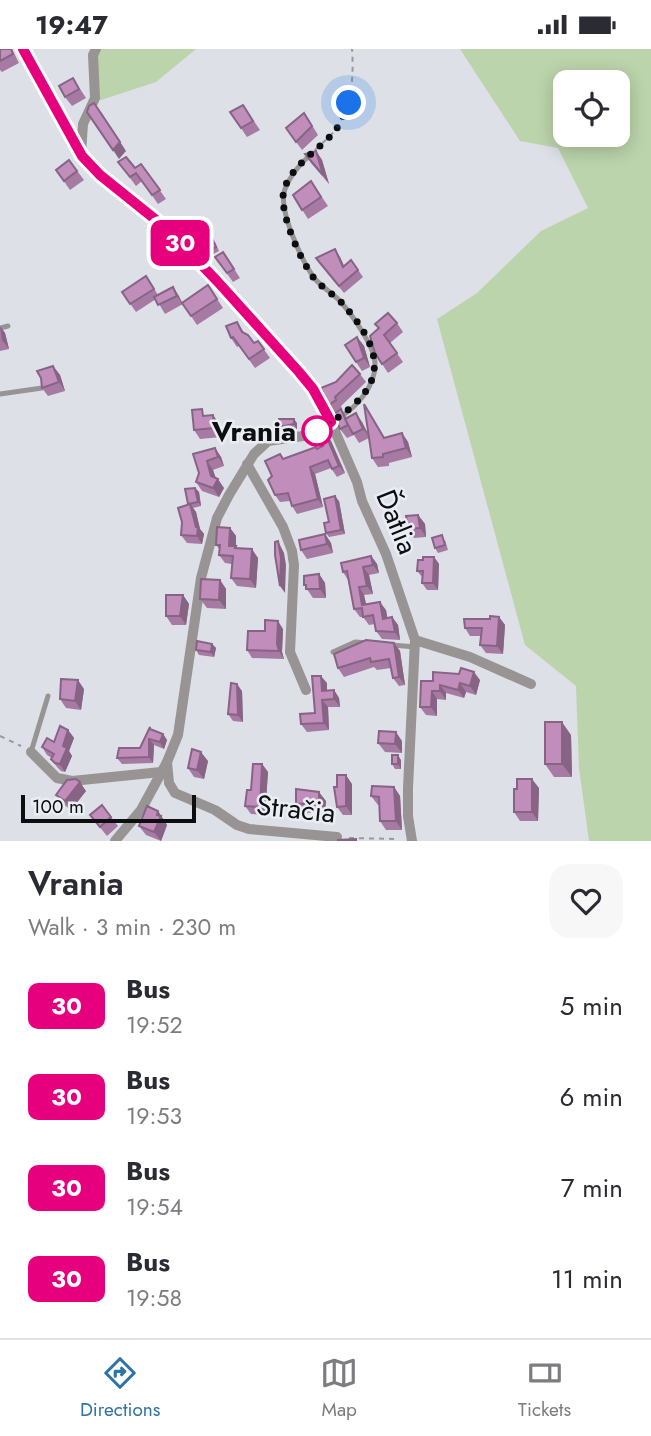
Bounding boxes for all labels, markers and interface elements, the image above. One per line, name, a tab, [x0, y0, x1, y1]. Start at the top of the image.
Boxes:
text: 19:47	[35, 6, 108, 44]
map controls	[553, 70, 630, 147]
button: locate	[553, 70, 630, 147]
your location	[331, 85, 366, 120]
line badge: 30	[148, 220, 212, 266]
text: 30	[165, 225, 195, 260]
place label: Vrania	[211, 411, 296, 452]
marker: Vrania	[302, 416, 332, 446]
street label: Ďatlia	[366, 484, 428, 560]
street label: Stračia	[254, 784, 338, 834]
scale bar	[21, 792, 196, 824]
text: 100 m	[32, 793, 84, 820]
text: Vrania	[28, 860, 124, 907]
button: heart	[549, 864, 623, 938]
text: Walk · 3 min · 230 m	[28, 910, 236, 944]
text: Bus	[126, 970, 170, 1008]
text: 5 min	[560, 987, 623, 1025]
text: 30	[51, 988, 82, 1023]
text: 19:52	[126, 1008, 183, 1042]
text: Bus	[126, 1061, 170, 1099]
text: 6 min	[560, 1078, 623, 1116]
text: 30	[51, 1079, 82, 1114]
text: 19:53	[126, 1099, 182, 1133]
text: Bus	[126, 1152, 170, 1190]
text: 7 min	[561, 1169, 623, 1207]
text: 30	[51, 1170, 82, 1205]
text: 19:54	[126, 1190, 183, 1224]
text: Bus	[126, 1243, 170, 1281]
text: 11 min	[551, 1260, 623, 1298]
text: 30	[51, 1261, 82, 1296]
text: 19:58	[126, 1281, 182, 1315]
tab: Directions	[80, 1354, 160, 1423]
tab: Map	[320, 1354, 358, 1423]
tab: Tickets	[518, 1354, 571, 1423]

